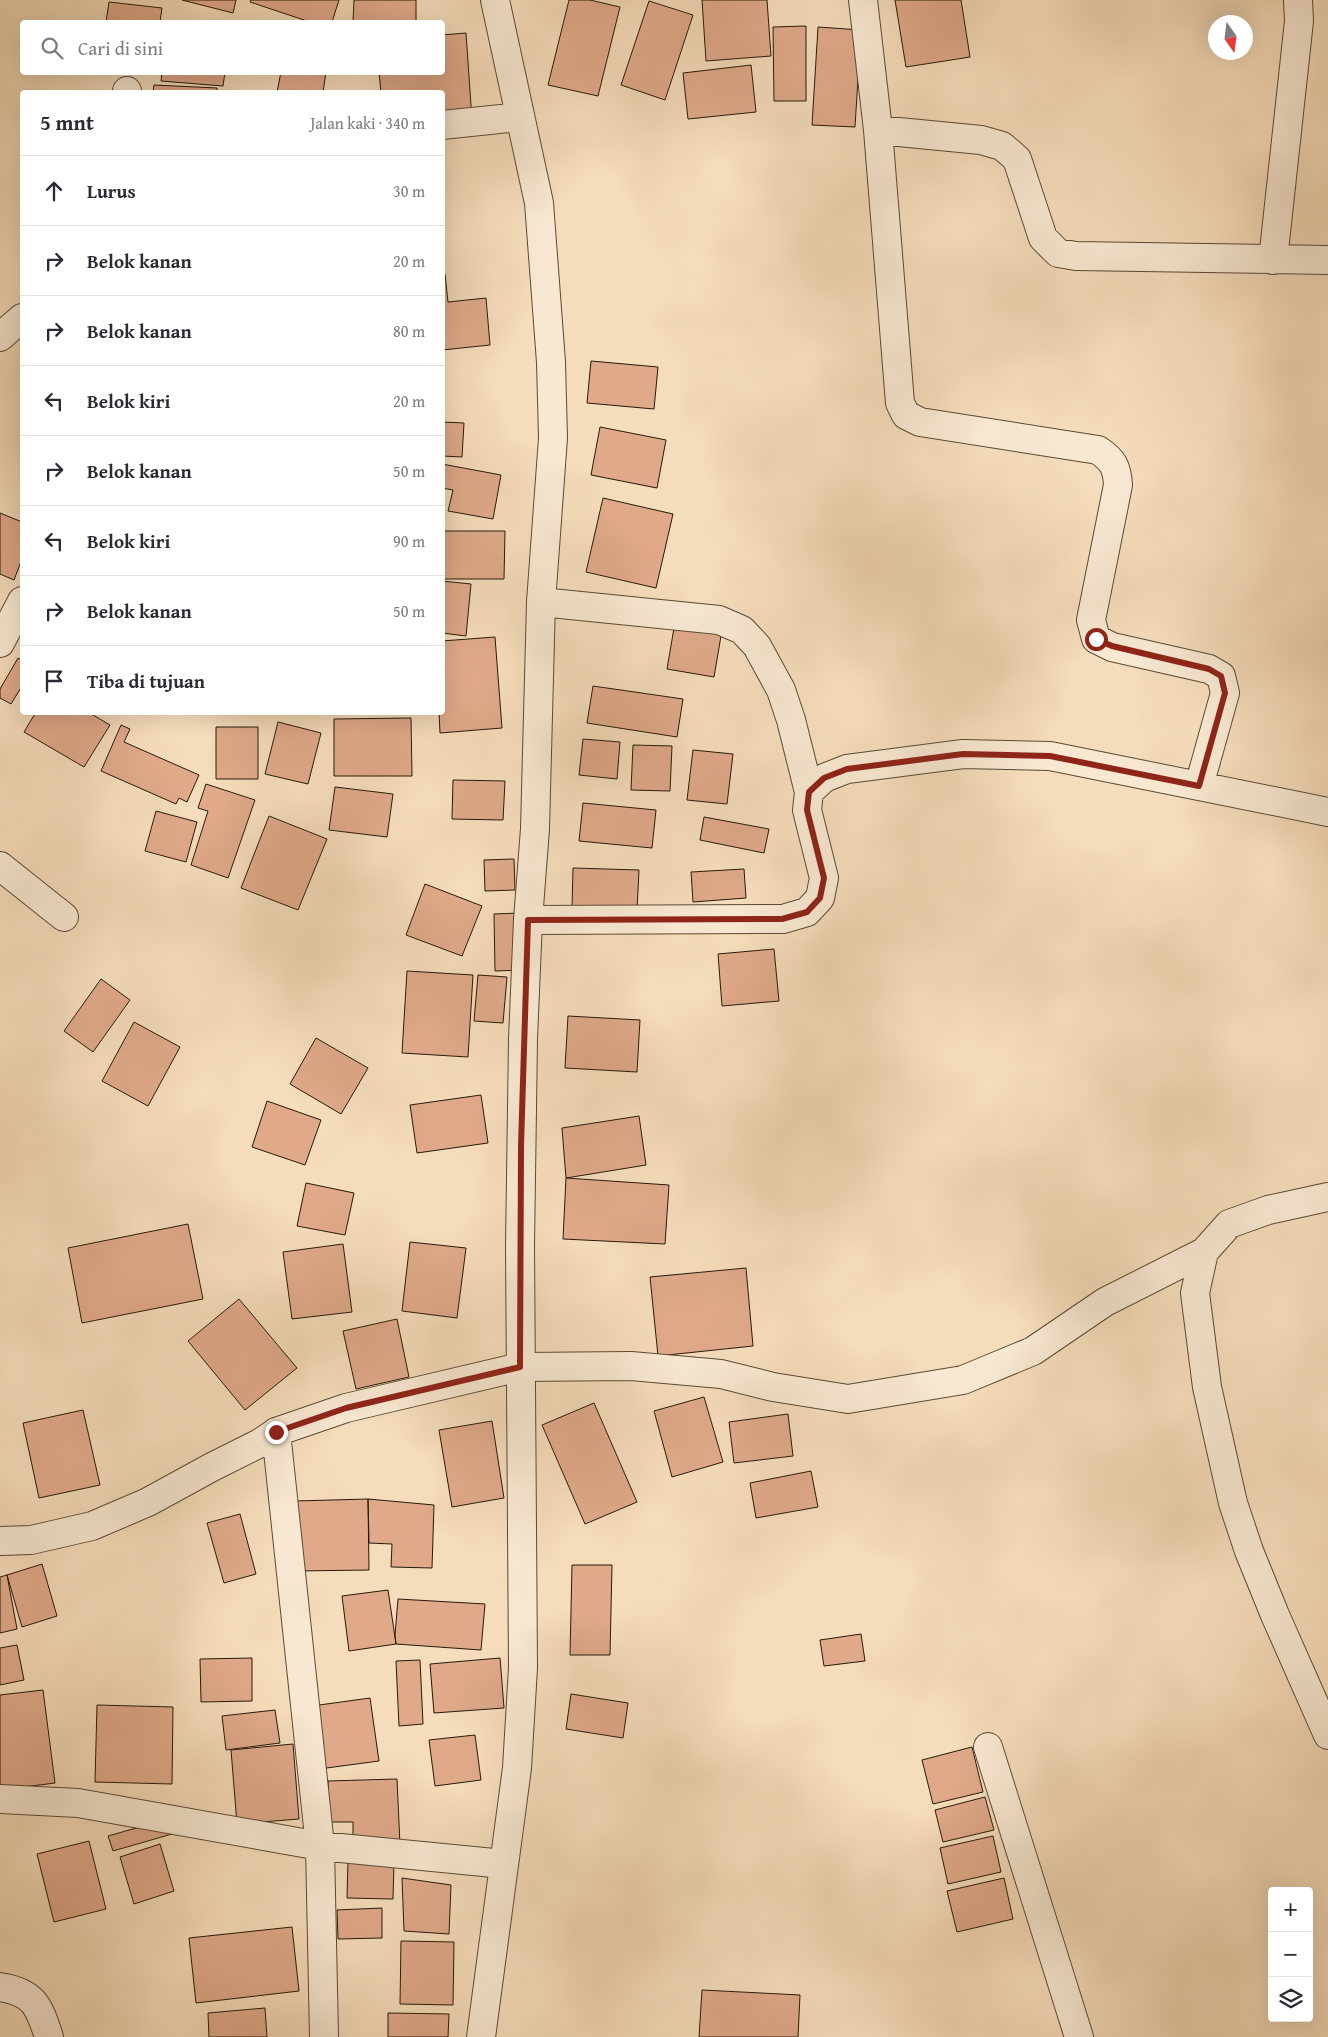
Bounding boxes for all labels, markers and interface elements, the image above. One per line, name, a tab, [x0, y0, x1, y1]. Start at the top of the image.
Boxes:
north arrow	[1208, 15, 1253, 60]
search box	[20, 20, 445, 75]
icon: search	[38, 34, 66, 62]
text: Cari di sini	[78, 34, 163, 62]
text: 5 mnt	[40, 107, 94, 138]
text: Jalan kaki · 340 m	[310, 111, 425, 135]
icon: ahead	[40, 177, 68, 205]
text: Lurus	[87, 177, 136, 205]
text: 30 m	[393, 179, 425, 203]
icon: right	[40, 247, 68, 275]
text: Belok kanan	[87, 247, 192, 275]
text: 20 m	[393, 249, 425, 273]
icon: right	[40, 317, 68, 345]
text: Belok kanan	[87, 317, 192, 345]
text: 80 m	[393, 319, 425, 343]
icon: left	[40, 387, 68, 415]
text: Belok kiri	[87, 387, 170, 415]
text: 20 m	[393, 389, 425, 413]
icon: right	[40, 457, 68, 485]
text: Belok kanan	[87, 457, 192, 485]
text: 50 m	[393, 459, 425, 483]
icon: left	[40, 527, 68, 555]
text: Belok kiri	[87, 527, 170, 555]
text: 90 m	[393, 529, 425, 553]
icon: right	[40, 597, 68, 625]
text: Belok kanan	[87, 597, 192, 625]
text: 50 m	[393, 599, 425, 623]
route start	[1085, 628, 1108, 651]
icon: arrive	[40, 667, 68, 695]
text: Tiba di tujuan	[87, 667, 205, 695]
route end	[265, 1421, 288, 1444]
map controls	[1268, 1887, 1313, 2022]
button: +	[1268, 1887, 1313, 1932]
button: −	[1268, 1932, 1313, 1977]
button: layers	[1268, 1977, 1313, 2022]

